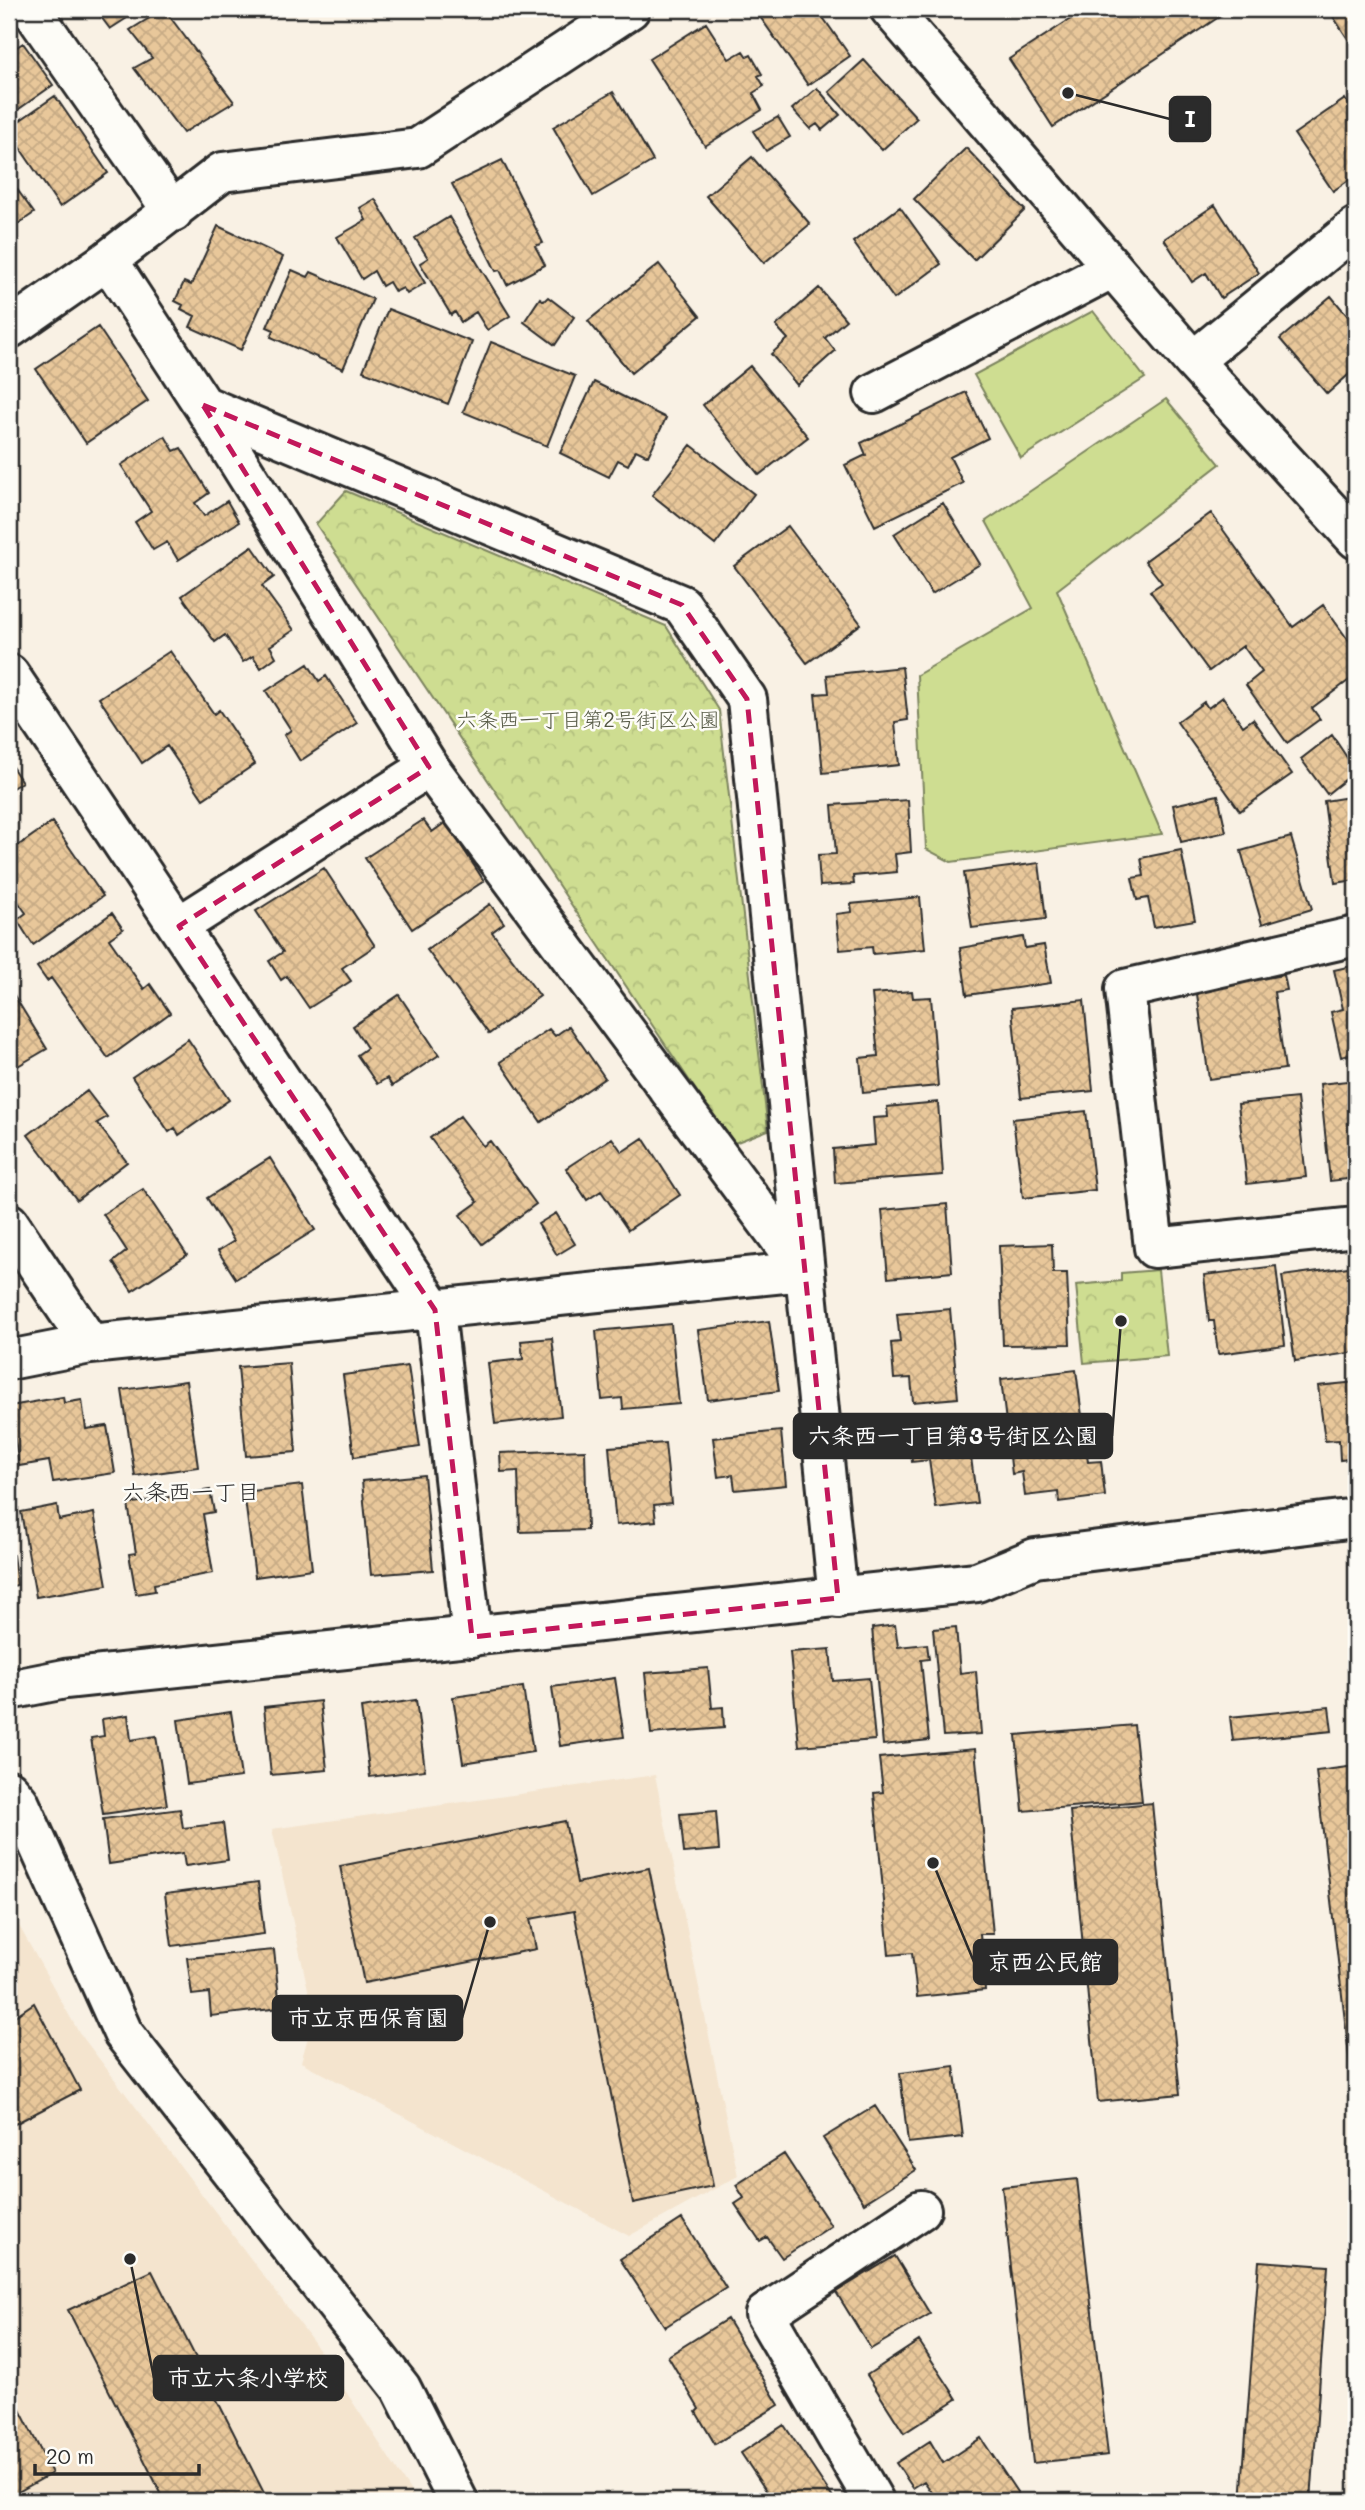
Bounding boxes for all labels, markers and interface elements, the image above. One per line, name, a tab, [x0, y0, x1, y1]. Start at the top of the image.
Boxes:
callout: I	[1170, 97, 1210, 141]
text: I	[1184, 103, 1196, 133]
park label: 六条西一丁目第2号街区公園	[456, 705, 720, 732]
callout: 六条西一丁目第3号街区公園	[794, 1414, 1112, 1458]
text: 六条西一丁目第3号街区公園	[808, 1420, 1098, 1450]
district label: 六条西一丁目	[122, 1476, 260, 1506]
callout: 京西公民館	[974, 1940, 1117, 1984]
text: 京西公民館	[988, 1946, 1103, 1976]
callout: 市立京西保育園	[273, 1996, 462, 2040]
text: 市立京西保育園	[288, 2002, 449, 2032]
callout: 市立六条小学校	[154, 2356, 343, 2400]
text: 市立六条小学校	[168, 2362, 329, 2392]
scale bar	[35, 2433, 200, 2477]
text: 20 m	[46, 2442, 94, 2469]

